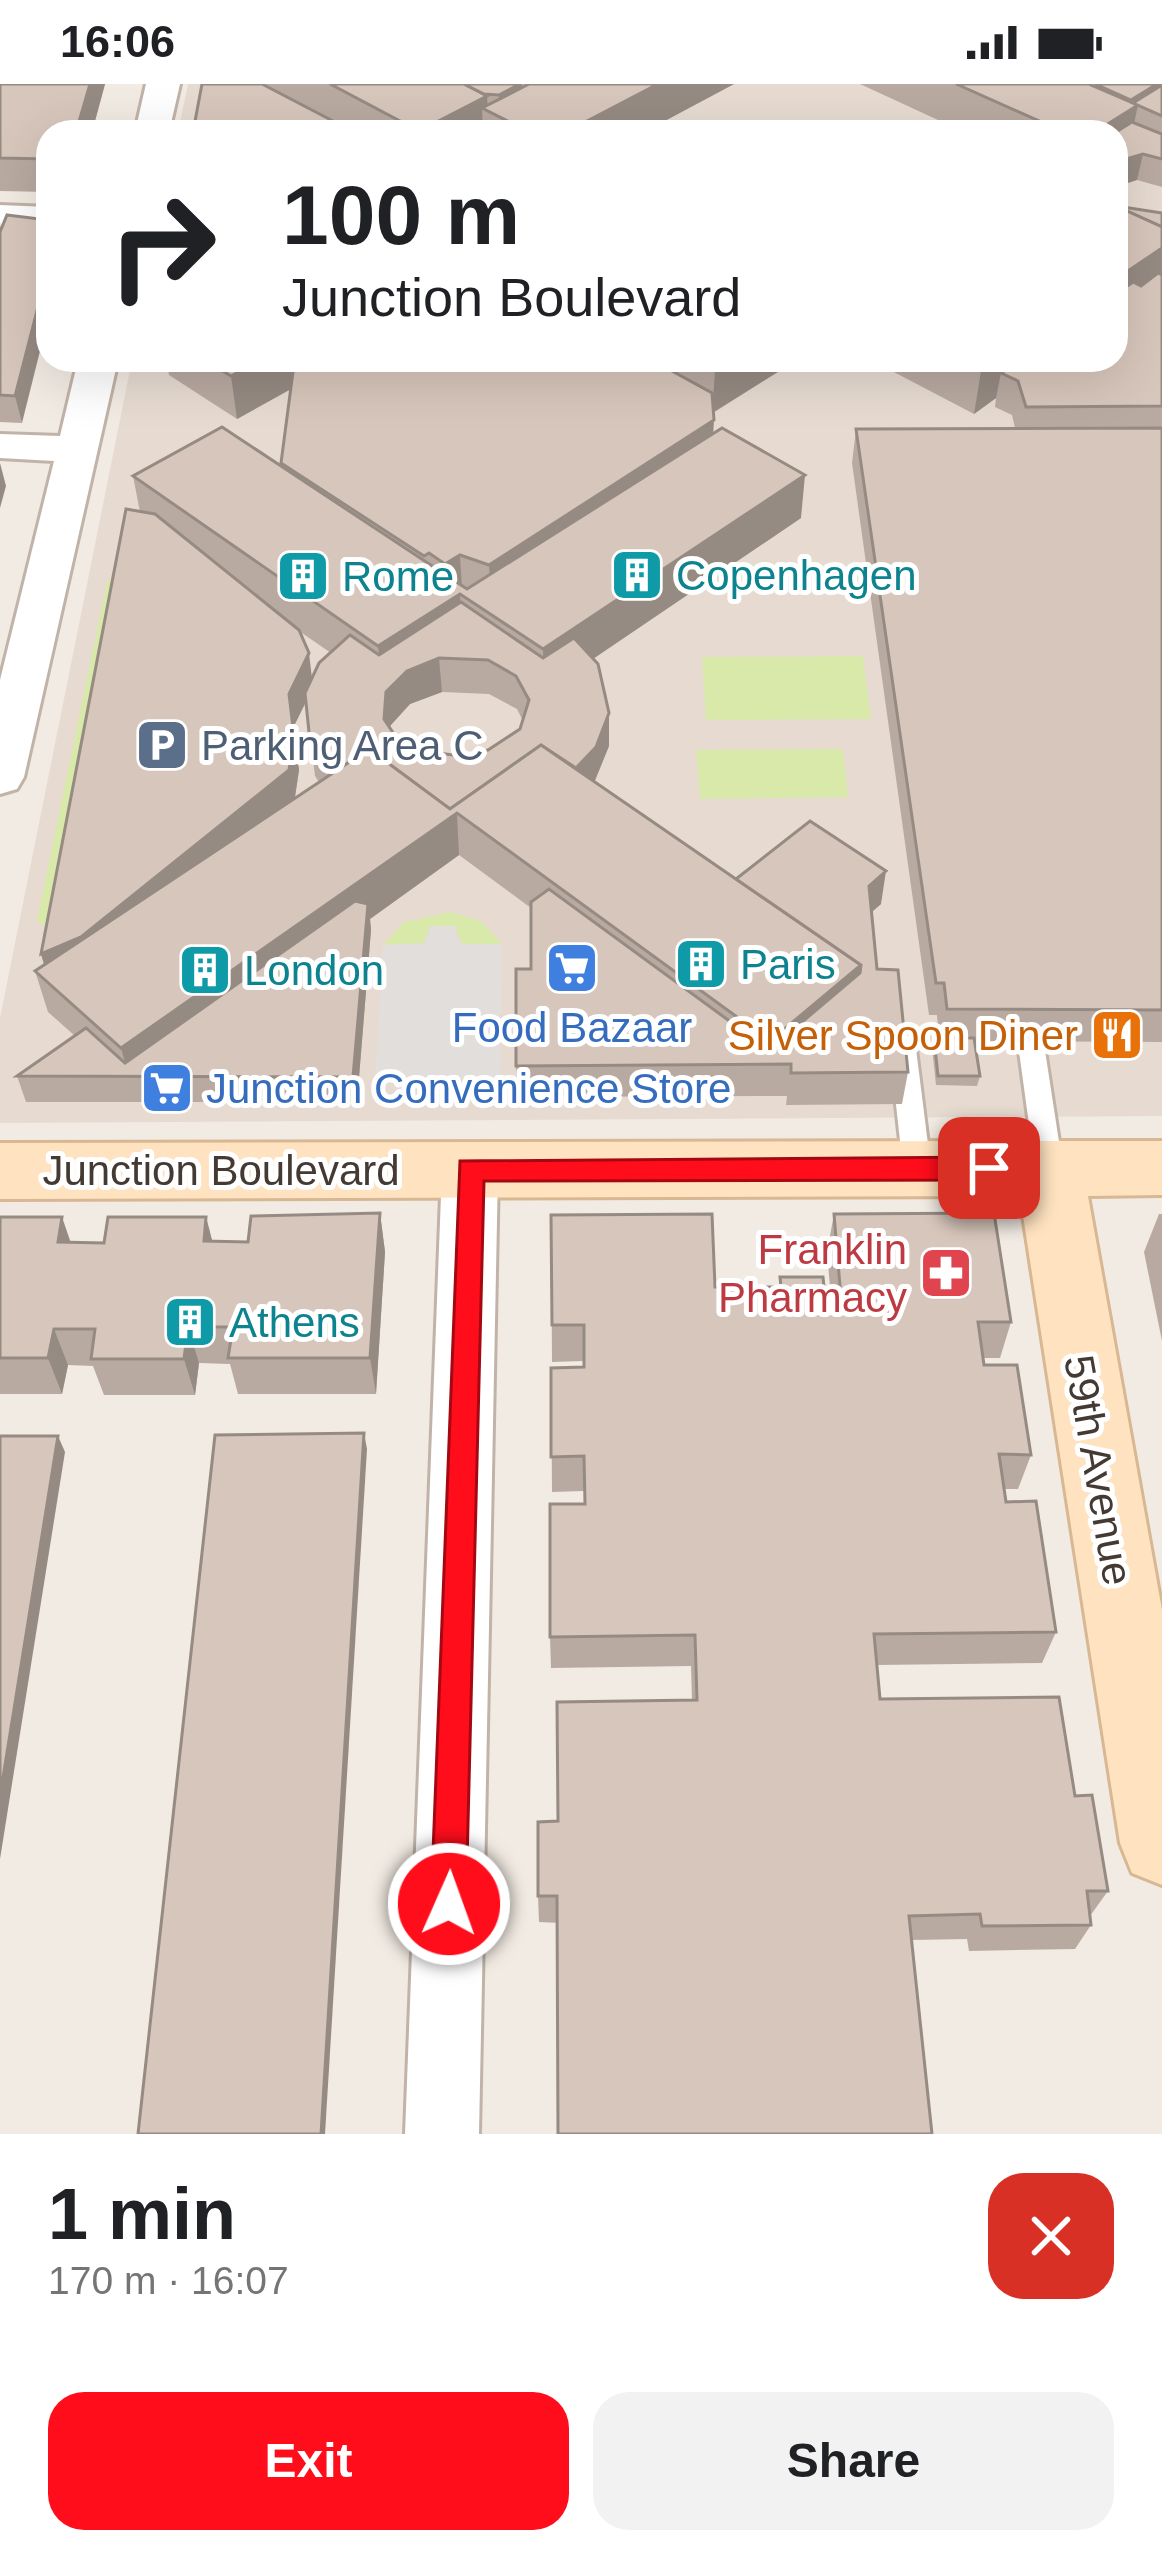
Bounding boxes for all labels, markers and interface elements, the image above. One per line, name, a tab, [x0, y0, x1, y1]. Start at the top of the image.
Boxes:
text: 16:06	[60, 16, 175, 67]
icon: right	[84, 168, 240, 324]
text: 100 m	[282, 168, 520, 262]
text: Junction Boulevard	[282, 267, 741, 327]
building icon: Copenhagen	[609, 547, 665, 603]
building icon: Rome	[275, 548, 331, 604]
place label: Copenhagen	[676, 552, 917, 599]
place label: Rome	[342, 553, 454, 600]
parking icon: Parking Area C	[134, 717, 190, 773]
place label: Parking Area C	[201, 722, 483, 769]
building icon: Paris	[673, 936, 729, 992]
supermarket icon: Food Bazaar	[544, 940, 600, 996]
place label: Paris	[740, 941, 836, 988]
building icon: London	[177, 942, 233, 998]
place label: London	[244, 947, 384, 994]
place label: Food Bazaar	[452, 1004, 692, 1051]
restaurant icon: Silver Spoon Diner	[1089, 1007, 1145, 1063]
place label: Silver Spoon Diner	[728, 1012, 1078, 1059]
supermarket icon: Junction Convenience Store	[139, 1060, 195, 1116]
place label: Junction Convenience Store	[206, 1065, 731, 1112]
pin	[938, 1117, 1040, 1219]
icon: arrive	[956, 1135, 1022, 1201]
street label: Junction Boulevard	[42, 1147, 400, 1194]
place label: Franklin Pharmacy	[718, 1226, 907, 1321]
pharmacy icon: Franklin Pharmacy	[918, 1245, 974, 1301]
building icon: Athens	[162, 1294, 218, 1350]
place label: Athens	[229, 1299, 360, 1346]
street label: 59th Avenue	[1055, 1351, 1142, 1589]
position arrow	[386, 1841, 512, 1967]
button: close	[988, 2173, 1114, 2299]
text: 1 min	[48, 2174, 236, 2254]
text: 170 m · 16:07	[48, 2259, 289, 2302]
button: Exit	[48, 2392, 569, 2530]
button: Share	[593, 2392, 1114, 2530]

